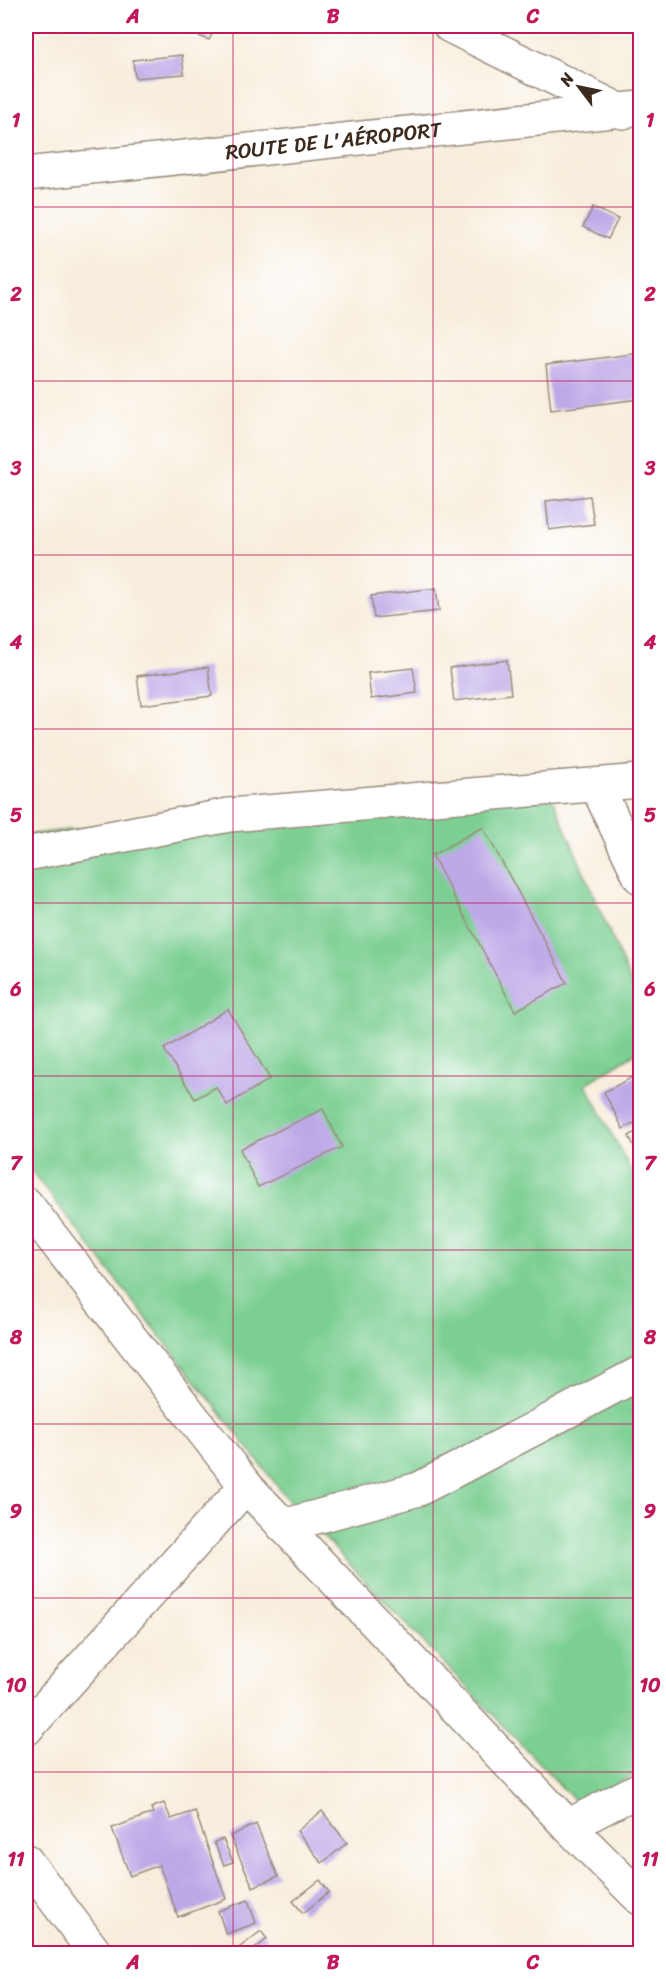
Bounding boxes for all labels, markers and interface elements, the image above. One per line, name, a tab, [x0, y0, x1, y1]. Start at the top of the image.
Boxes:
text: A	[125, 0, 140, 34]
text: B	[327, 0, 340, 34]
text: C	[526, 0, 540, 34]
north arrow	[549, 57, 609, 117]
text: N	[551, 66, 582, 93]
text: 1	[12, 103, 21, 138]
text: 1	[646, 103, 655, 138]
street label: ROUTE DE L'AÉROPORT	[223, 110, 445, 171]
text: 2	[9, 277, 22, 312]
text: 2	[643, 277, 656, 312]
text: 3	[10, 451, 22, 486]
text: 3	[644, 451, 656, 486]
text: 4	[9, 625, 23, 660]
text: 4	[643, 625, 657, 660]
text: 5	[10, 798, 22, 833]
text: 5	[644, 798, 656, 833]
text: 6	[9, 972, 22, 1007]
text: 6	[643, 972, 656, 1007]
text: 7	[10, 1146, 23, 1181]
text: 7	[644, 1146, 657, 1181]
text: 8	[9, 1320, 23, 1355]
text: 8	[643, 1320, 657, 1355]
text: 9	[10, 1494, 22, 1529]
text: 9	[644, 1494, 656, 1529]
text: 10	[5, 1668, 27, 1703]
text: 10	[639, 1668, 661, 1703]
text: 11	[7, 1842, 25, 1877]
text: 11	[641, 1842, 659, 1877]
text: A	[125, 1945, 140, 1979]
text: B	[327, 1945, 340, 1979]
text: C	[526, 1945, 540, 1979]

